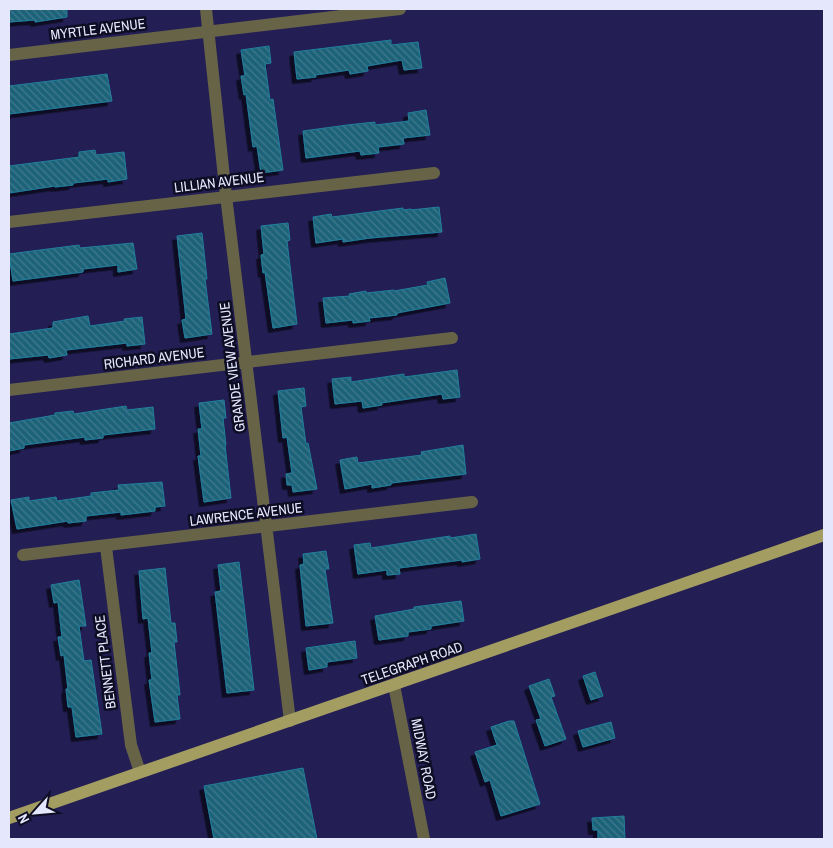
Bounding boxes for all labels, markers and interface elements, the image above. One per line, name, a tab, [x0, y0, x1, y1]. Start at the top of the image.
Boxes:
street label: MYRTLE AVENUE	[50, 14, 146, 44]
street label: LILLIAN AVENUE	[173, 168, 265, 196]
street label: GRANDE VIEW AVENUE	[215, 301, 249, 433]
street label: RICHARD AVENUE	[103, 343, 205, 373]
street label: LAWRENCE AVENUE	[189, 498, 303, 530]
street label: BENNETT PLACE	[90, 614, 120, 710]
street label: TELEGRAPH ROAD	[359, 637, 465, 689]
street label: MIDWAY ROAD	[407, 717, 441, 801]
north arrow	[10, 788, 60, 838]
text: N	[14, 811, 33, 827]

